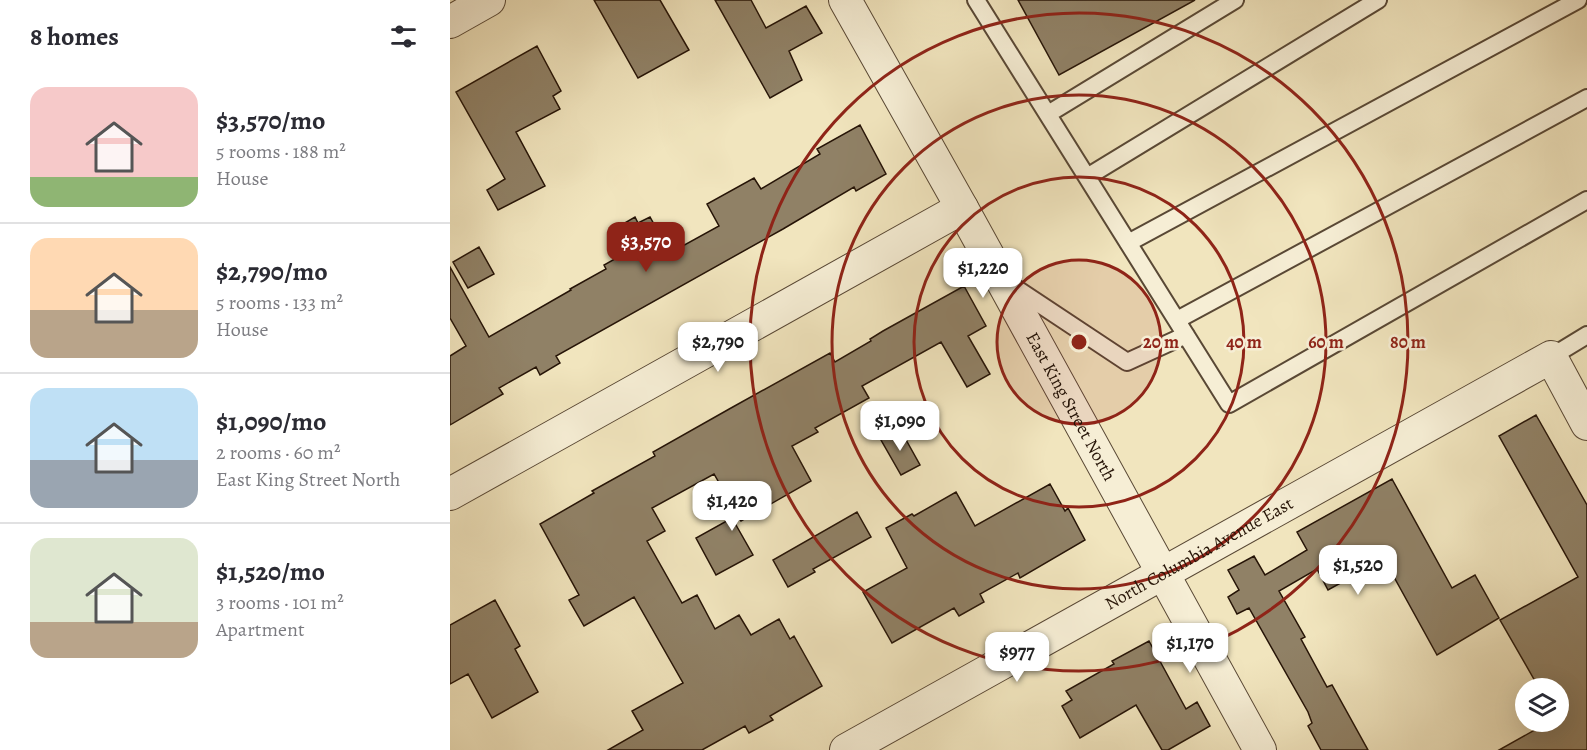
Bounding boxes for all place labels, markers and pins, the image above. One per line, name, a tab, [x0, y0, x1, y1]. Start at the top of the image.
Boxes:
pin: $3,570	[597, 222, 695, 273]
pin: $1,220	[934, 248, 1032, 299]
pin: $2,790	[669, 322, 767, 373]
centre of rings	[1069, 332, 1089, 352]
pin: $1,090	[851, 401, 949, 452]
pin: $1,420	[683, 481, 781, 532]
pin: $1,520	[1309, 545, 1407, 596]
pin: $1,170	[1141, 623, 1239, 674]
pin: $977	[981, 632, 1053, 683]

